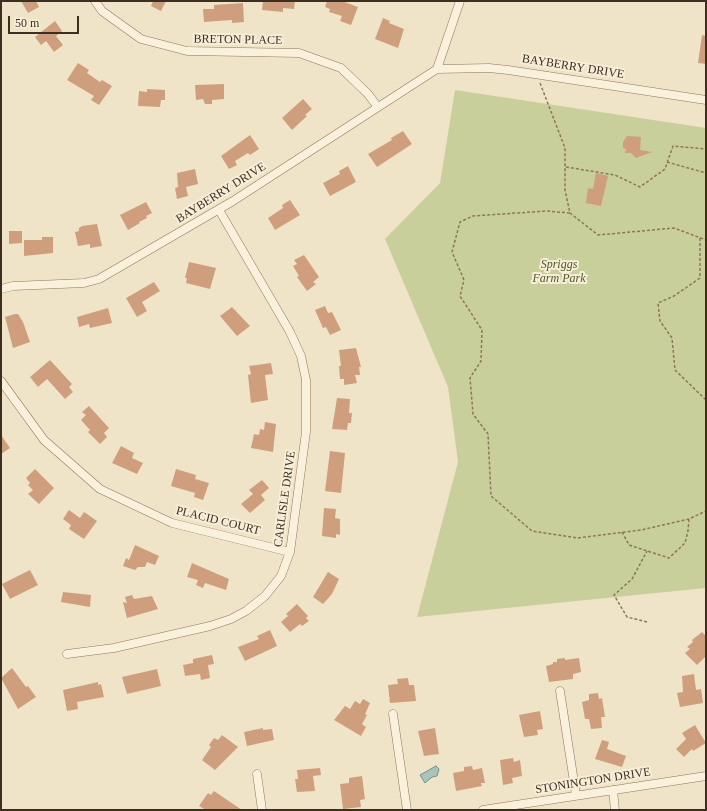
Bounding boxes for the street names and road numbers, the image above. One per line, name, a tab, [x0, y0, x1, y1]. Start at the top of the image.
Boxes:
street label: BRETON PLACE	[193, 32, 283, 48]
street label: BAYBERRY DRIVE	[521, 52, 625, 82]
street label: BAYBERRY DRIVE	[173, 160, 269, 226]
street label: CARLISLE DRIVE	[271, 450, 299, 548]
street label: PLACID COURT	[174, 504, 262, 538]
street label: STONINGTON DRIVE	[534, 765, 652, 797]

